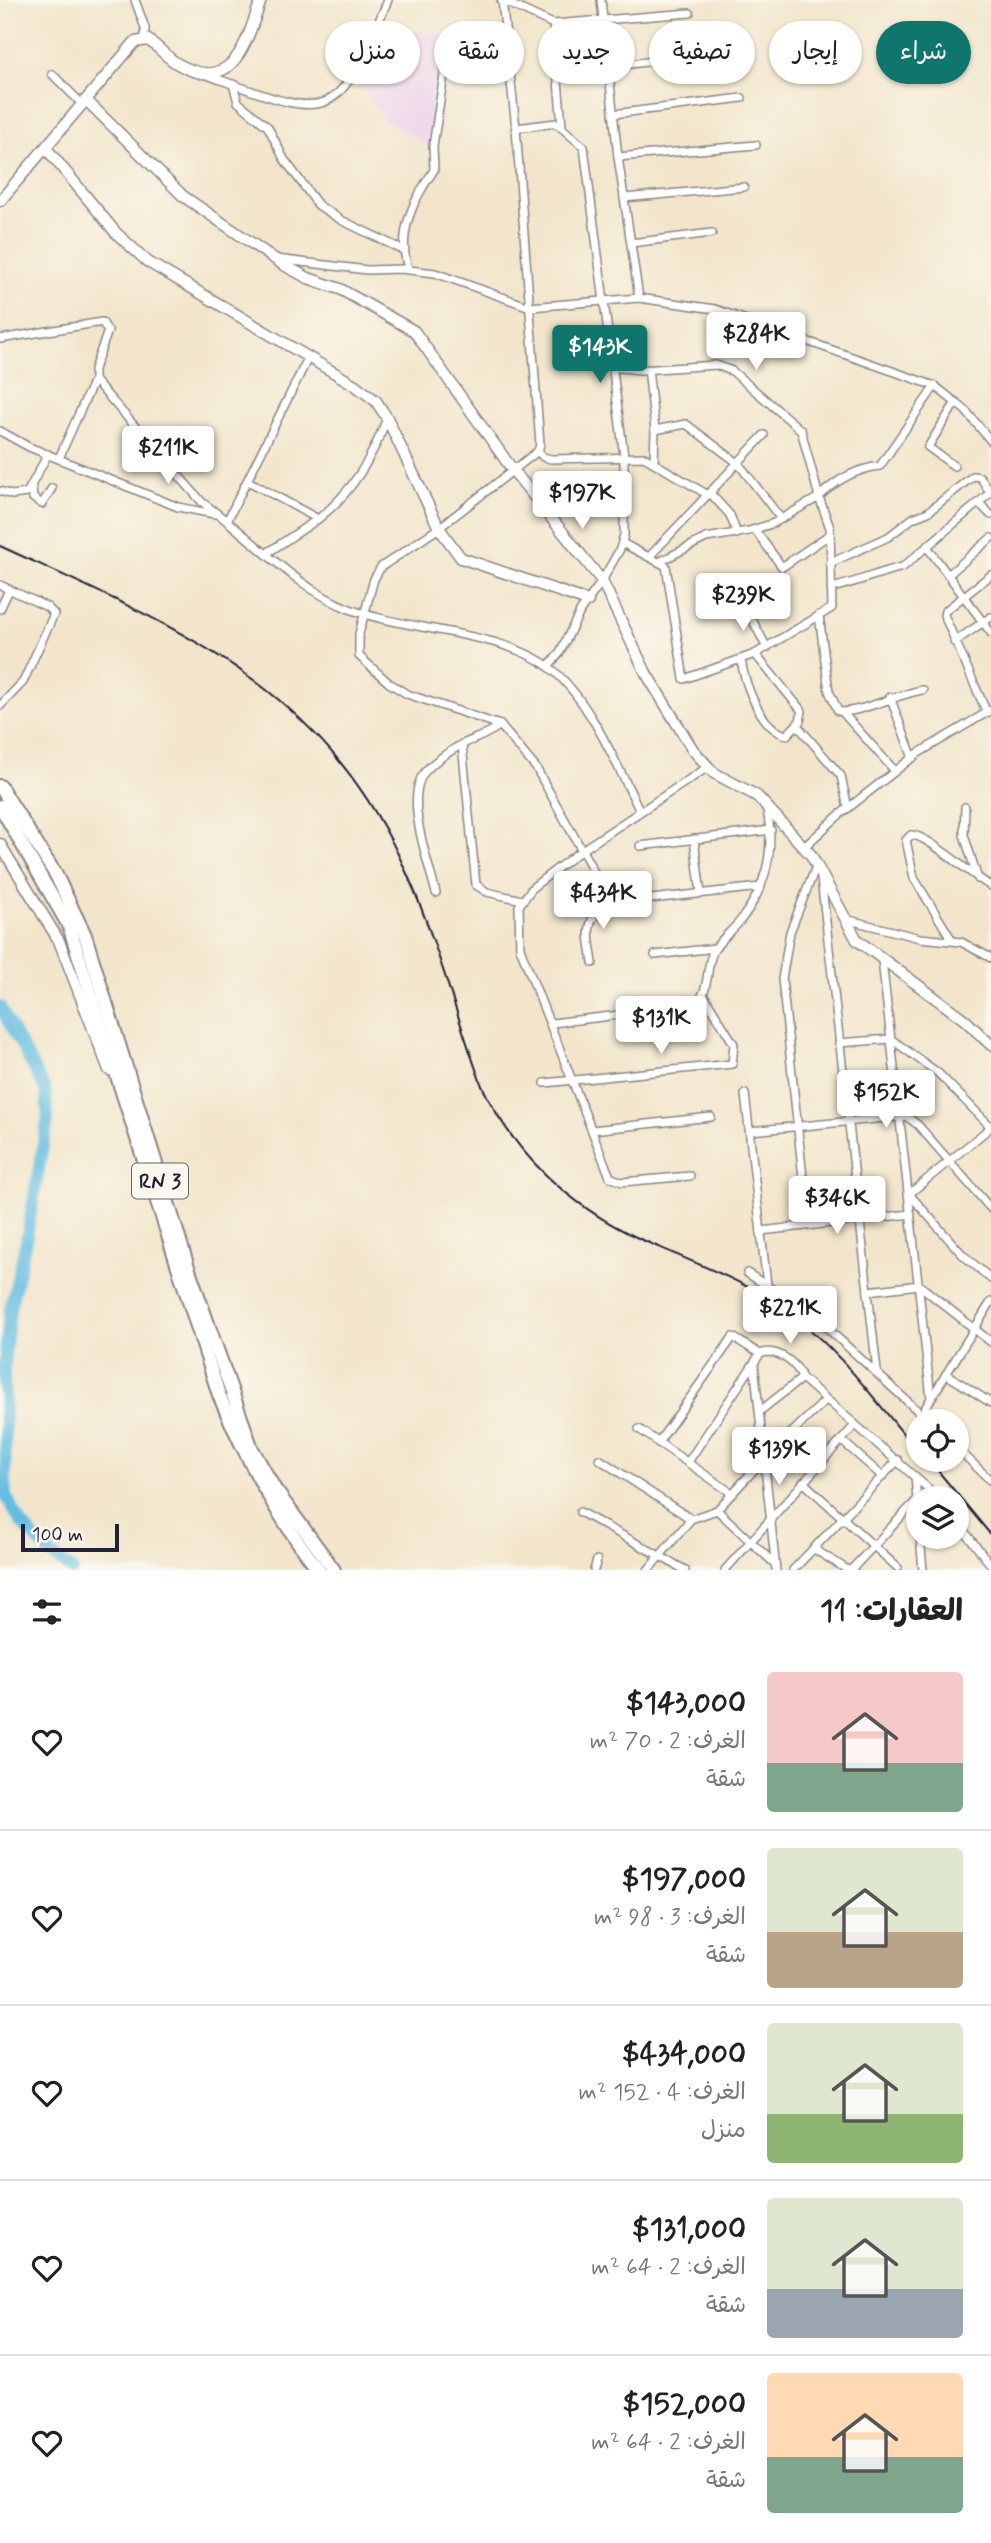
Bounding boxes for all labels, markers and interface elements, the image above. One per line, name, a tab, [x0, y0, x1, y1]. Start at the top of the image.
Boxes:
chip: منزل	[325, 21, 420, 84]
chip: شقة	[434, 21, 524, 84]
chip: جديد	[538, 21, 635, 84]
chip: تصفية	[649, 21, 755, 84]
chip: إيجار	[769, 21, 862, 84]
chip: شراء	[876, 21, 971, 84]
pin: $284K	[707, 312, 805, 372]
text: $284K	[722, 320, 790, 350]
pin: $143K	[551, 326, 649, 385]
text: $143K	[568, 333, 632, 363]
pin: $211K	[119, 426, 217, 486]
text: $211K	[138, 434, 198, 464]
pin: $197K	[533, 472, 631, 531]
text: $197K	[549, 479, 615, 509]
pin: $239K	[694, 574, 792, 633]
text: $239K	[712, 581, 774, 611]
pin: $434K	[554, 872, 652, 931]
text: $434K	[570, 879, 636, 909]
pin: $131K	[612, 996, 710, 1056]
text: $131K	[632, 1004, 690, 1034]
pin: $152K	[837, 1070, 935, 1130]
text: $152K	[853, 1078, 919, 1108]
road number: RN 3	[132, 1164, 188, 1198]
pin: $346K	[788, 1176, 886, 1236]
text: $346K	[805, 1184, 869, 1214]
pin: $221K	[741, 1286, 839, 1346]
text: $221K	[759, 1294, 821, 1324]
map controls	[906, 1409, 969, 1549]
button: locate	[906, 1409, 969, 1472]
pin: $139K	[730, 1428, 828, 1487]
text: $139K	[748, 1435, 810, 1465]
button: layers	[906, 1486, 969, 1549]
scale bar	[21, 1521, 119, 1553]
text: 100 m	[32, 1523, 83, 1548]
text: العقارات: 11	[820, 1592, 963, 1631]
icon: filters	[28, 1593, 66, 1631]
text: $143,000	[626, 1684, 746, 1723]
icon: home	[823, 1700, 907, 1784]
icon: heart	[28, 1723, 66, 1761]
text: الغرف: 2 · 70 m²	[590, 1727, 746, 1757]
text: شقة	[706, 1765, 746, 1795]
text: $197,000	[622, 1860, 746, 1899]
icon: home	[823, 1876, 907, 1960]
icon: heart	[28, 1899, 66, 1937]
text: الغرف: 3 · 98 m²	[594, 1903, 746, 1933]
text: شقة	[706, 1941, 746, 1971]
text: $434,000	[622, 2035, 746, 2074]
icon: home	[823, 2051, 907, 2135]
icon: heart	[28, 2074, 66, 2112]
text: الغرف: 4 · 152 m²	[579, 2078, 746, 2108]
text: منزل	[701, 2116, 746, 2146]
text: $131,000	[632, 2210, 746, 2249]
icon: home	[823, 2226, 907, 2310]
icon: heart	[28, 2249, 66, 2287]
text: الغرف: 2 · 64 m²	[591, 2253, 746, 2283]
text: شقة	[706, 2291, 746, 2321]
text: $152,000	[623, 2385, 746, 2424]
icon: home	[823, 2401, 907, 2485]
icon: heart	[28, 2424, 66, 2462]
text: الغرف: 2 · 64 m²	[591, 2428, 746, 2458]
text: شقة	[706, 2466, 746, 2496]

